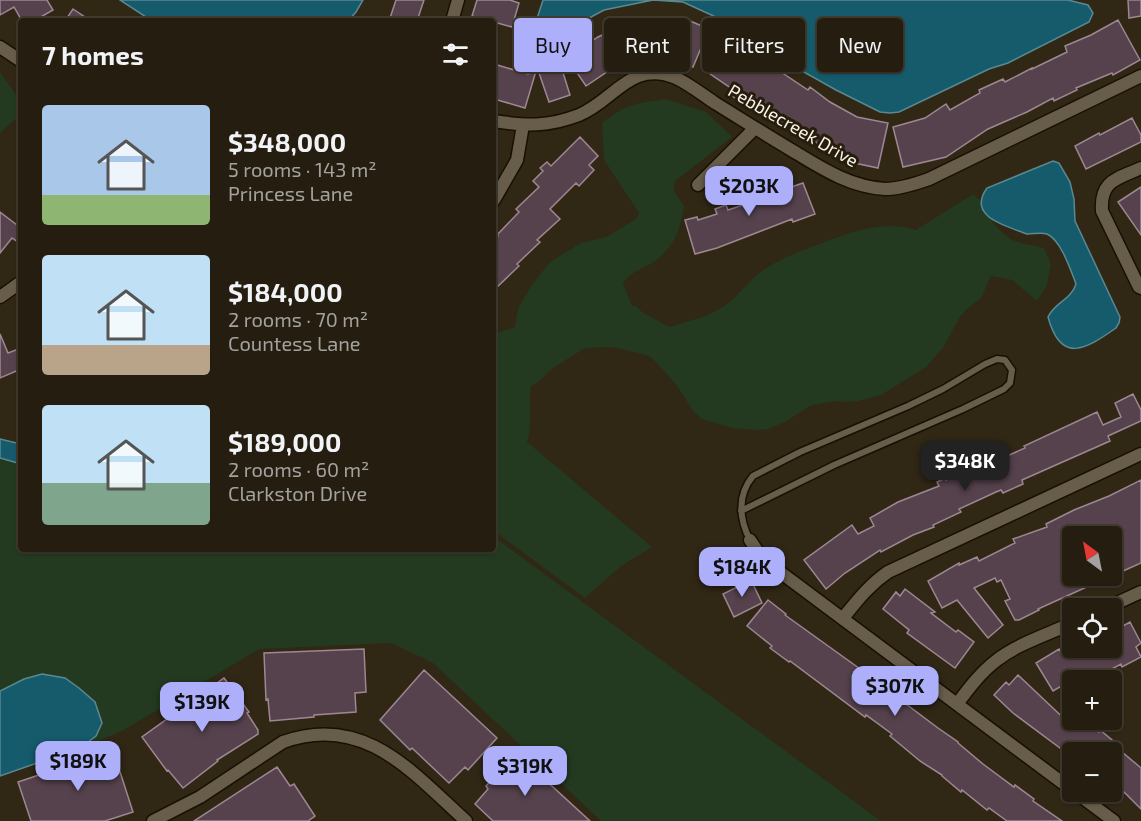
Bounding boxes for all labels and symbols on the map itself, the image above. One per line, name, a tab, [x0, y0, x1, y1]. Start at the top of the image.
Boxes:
street label: Pebblecreek Drive	[725, 79, 862, 171]
pin: $203K	[707, 166, 791, 217]
pin: $348K	[923, 441, 1007, 492]
north arrow	[1062, 526, 1122, 586]
pin: $184K	[700, 547, 784, 598]
pin: $307K	[853, 666, 937, 717]
pin: $139K	[160, 682, 244, 733]
pin: $189K	[36, 741, 120, 792]
pin: $319K	[483, 746, 567, 797]

